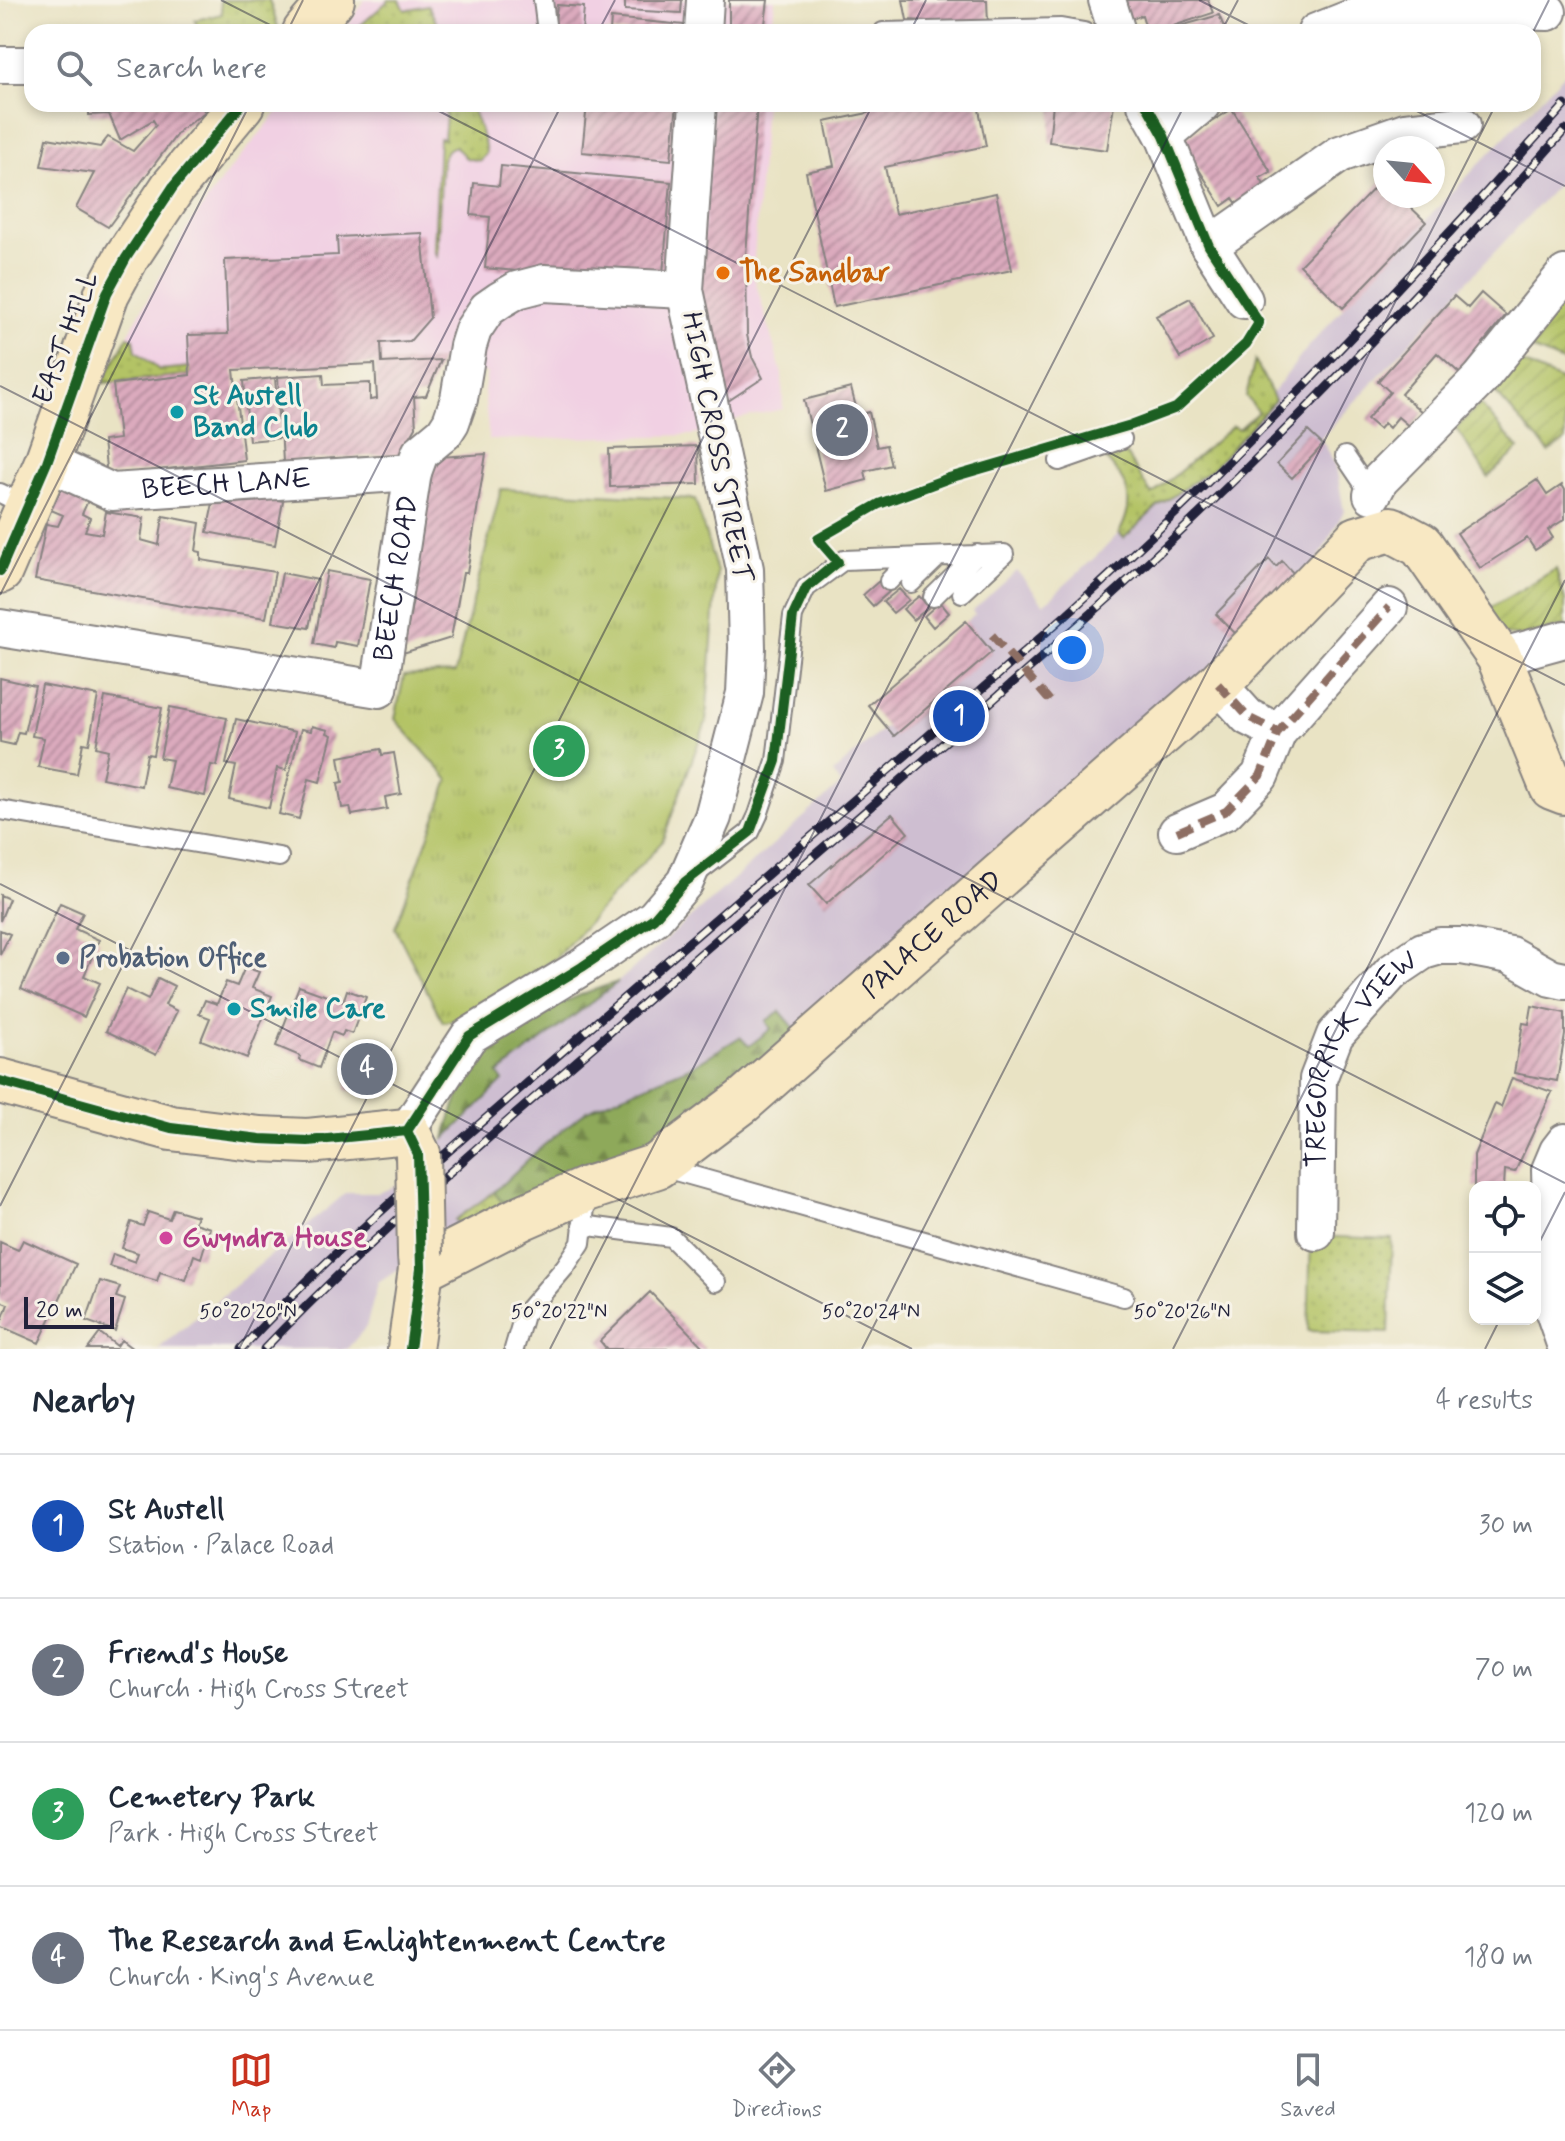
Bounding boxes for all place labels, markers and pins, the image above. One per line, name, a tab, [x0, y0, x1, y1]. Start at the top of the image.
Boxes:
place label: The Sandbar	[739, 255, 890, 292]
marker: The Sandbar	[714, 264, 732, 282]
place label: St Austell Band Club	[193, 378, 318, 447]
pin: 2	[816, 400, 868, 460]
marker: St Austell Band Club	[168, 403, 186, 421]
pin: 1	[933, 686, 985, 746]
pin: 3	[533, 721, 585, 781]
place label: Probation Office	[79, 940, 267, 977]
marker: Probation Office	[54, 949, 72, 967]
place label: Smile Care	[250, 991, 386, 1028]
marker: Smile Care	[225, 1000, 243, 1018]
pin: 4	[341, 1039, 393, 1099]
place label: Gwyndra House	[182, 1220, 367, 1257]
marker: Gwyndra House	[157, 1229, 175, 1247]

